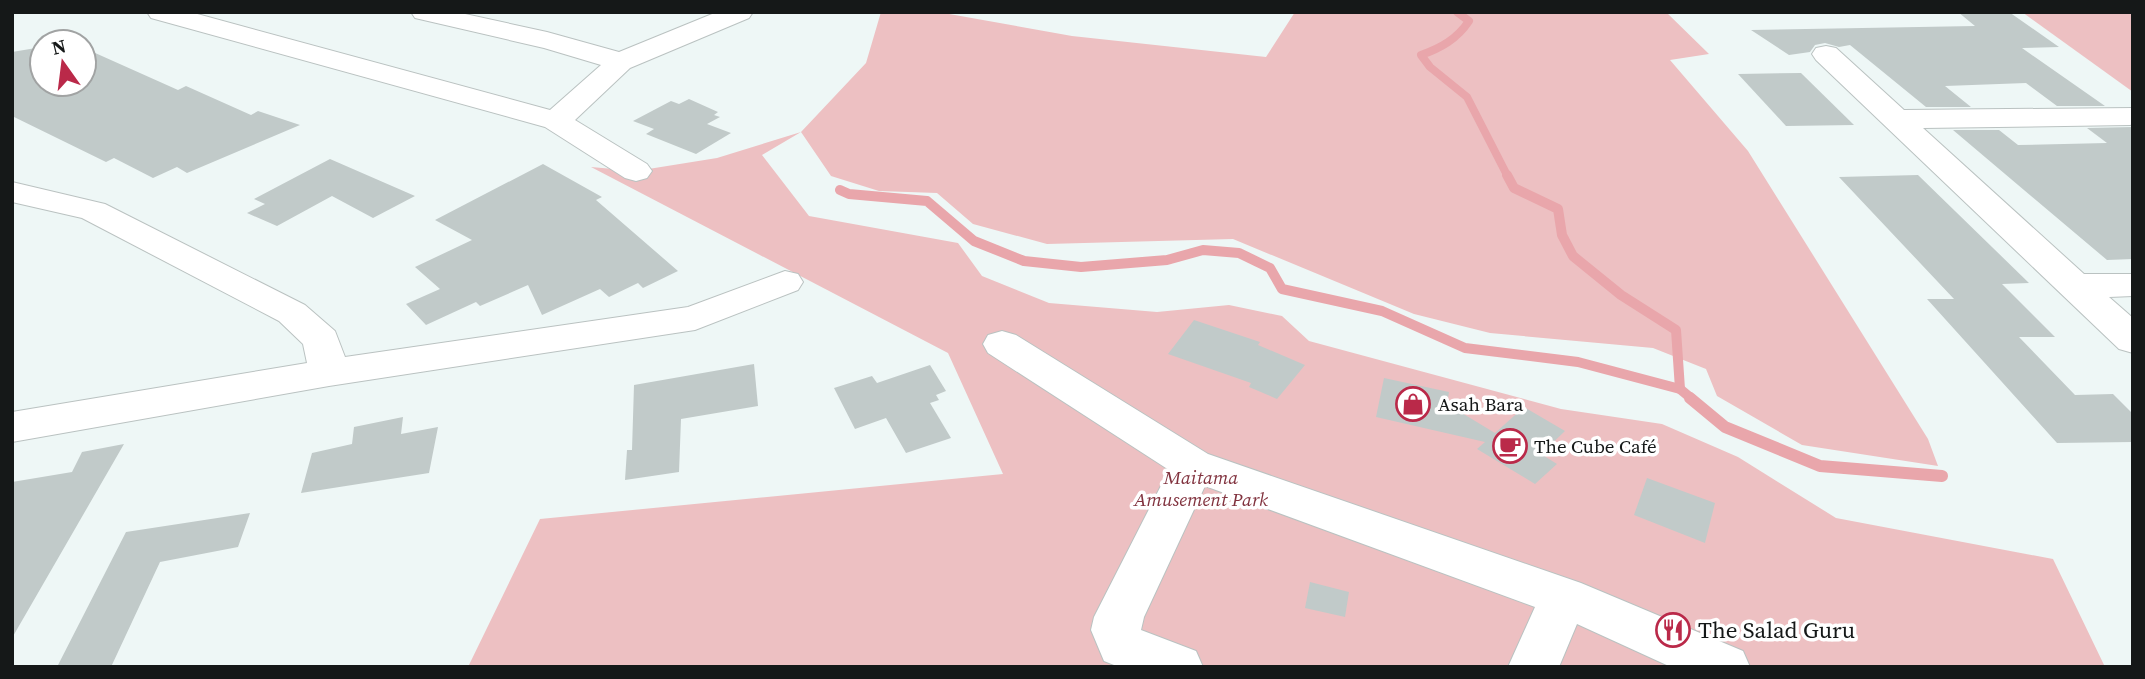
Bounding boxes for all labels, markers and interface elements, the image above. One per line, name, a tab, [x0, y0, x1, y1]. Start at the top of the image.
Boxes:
north arrow	[28, 28, 98, 98]
text: N	[49, 32, 69, 61]
shop icon: Asah Bara	[1394, 385, 1432, 423]
place label: Asah Bara	[1438, 391, 1524, 417]
cafe icon: The Cube Café	[1491, 427, 1529, 465]
place label: The Cube Café	[1534, 433, 1657, 459]
park label: Maitama Amusement Park	[1133, 464, 1268, 512]
restaurant icon: The Salad Guru	[1654, 611, 1692, 649]
place label: The Salad Guru	[1698, 614, 1855, 646]

